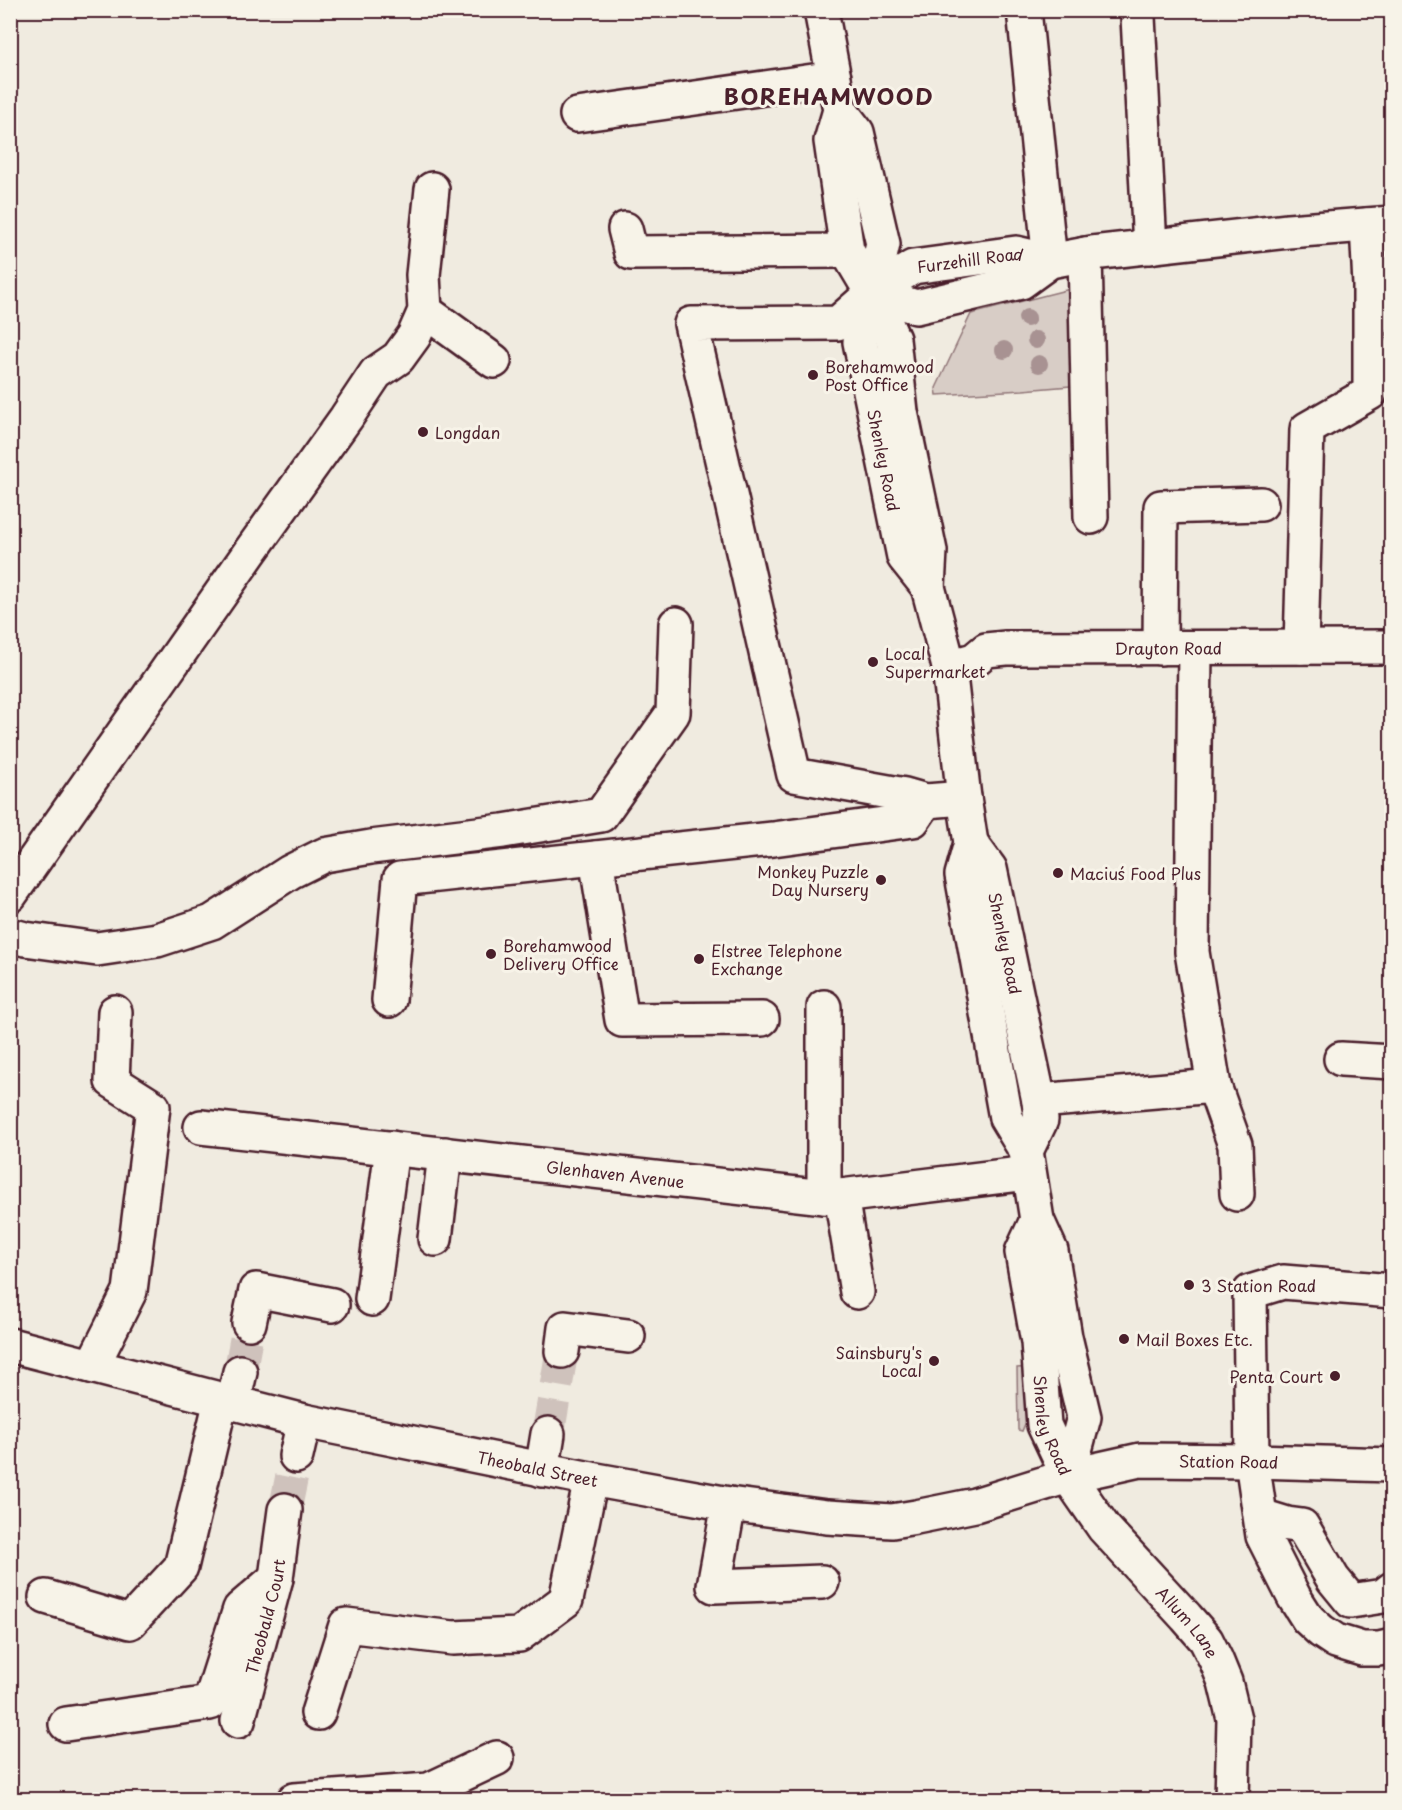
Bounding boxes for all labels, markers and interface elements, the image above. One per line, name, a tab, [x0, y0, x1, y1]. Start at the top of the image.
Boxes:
district label: BOREHAMWOOD	[724, 79, 934, 112]
street label: Furzehill Road	[915, 241, 1026, 278]
place label: Borehamwood Post Office	[825, 354, 934, 396]
marker: Borehamwood Post Office	[806, 368, 820, 382]
street label: Shenley Road	[862, 407, 906, 514]
place label: Longdan	[435, 420, 500, 444]
marker: Longdan	[416, 425, 430, 439]
street label: Drayton Road	[1114, 635, 1222, 660]
place label: Local Supermarket	[885, 641, 986, 683]
marker: Local Supermarket	[866, 655, 880, 669]
place label: Monkey Puzzle Day Nursery	[757, 859, 869, 901]
place label: Maciuś Food Plus	[1070, 861, 1201, 885]
marker: Maciuś Food Plus	[1051, 866, 1065, 880]
marker: Monkey Puzzle Day Nursery	[874, 873, 888, 887]
street label: Shenley Road	[983, 890, 1028, 997]
place label: Borehamwood Delivery Office	[503, 933, 619, 975]
place label: Elstree Telephone Exchange	[711, 938, 842, 980]
marker: Borehamwood Delivery Office	[484, 947, 498, 961]
marker: Elstree Telephone Exchange	[692, 952, 706, 966]
street label: Glenhaven Avenue	[545, 1154, 686, 1193]
place label: 3 Station Road	[1201, 1273, 1316, 1297]
marker: 3 Station Road	[1182, 1278, 1196, 1292]
place label: Mail Boxes Etc.	[1136, 1327, 1253, 1351]
marker: Mail Boxes Etc.	[1117, 1332, 1131, 1346]
place label: Sainsbury's Local	[835, 1340, 922, 1382]
marker: Sainsbury's Local	[927, 1354, 941, 1368]
place label: Penta Court	[1229, 1364, 1323, 1388]
marker: Penta Court	[1328, 1369, 1342, 1383]
street label: Shenley Road	[1028, 1374, 1078, 1479]
street label: Theobald Street	[475, 1444, 600, 1492]
street label: Station Road	[1179, 1448, 1279, 1474]
street label: Theobald Court	[239, 1557, 290, 1677]
street label: Allum Lane	[1151, 1581, 1225, 1662]

